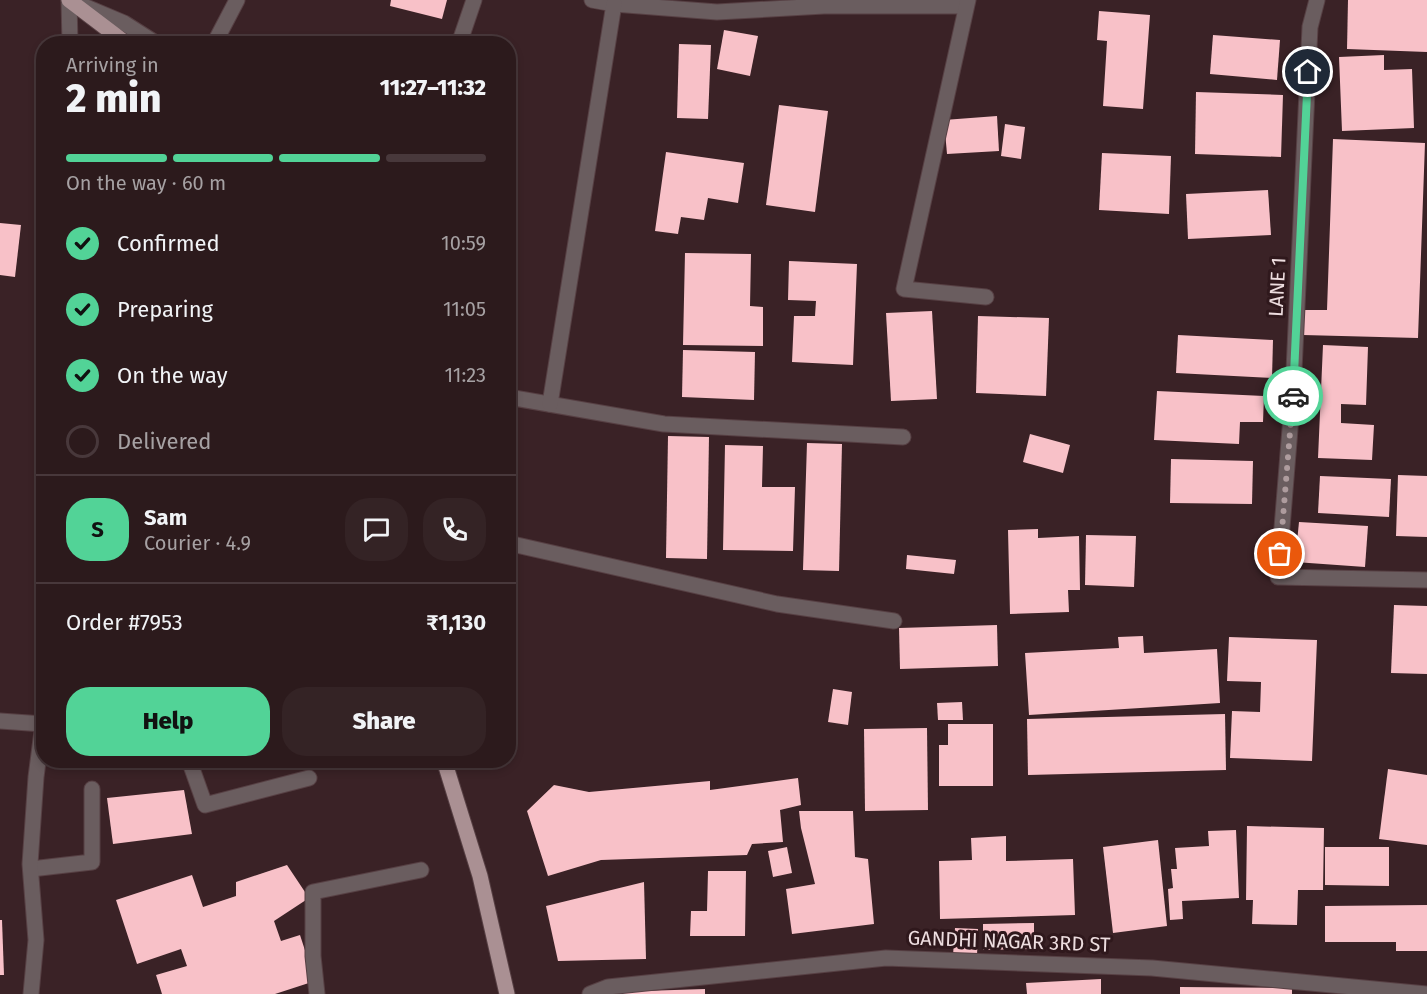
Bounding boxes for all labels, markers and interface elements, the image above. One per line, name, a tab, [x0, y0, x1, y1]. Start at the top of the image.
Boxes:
pin	[1282, 46, 1333, 97]
text: Arriving in	[66, 53, 159, 77]
icon: home	[1291, 55, 1324, 88]
text: 11:27–11:32	[380, 74, 486, 101]
text: 2 min	[66, 76, 162, 122]
text: On the way · 60 m	[66, 171, 226, 195]
icon: check	[66, 227, 99, 260]
text: Confirmed	[117, 230, 220, 257]
text: 10:59	[441, 231, 486, 255]
street label: LANE 1	[1263, 257, 1291, 317]
icon: check	[66, 293, 99, 326]
text: Preparing	[117, 296, 213, 323]
text: 11:05	[443, 297, 486, 321]
icon: check	[66, 359, 99, 392]
text: On the way	[117, 362, 228, 389]
text: 11:23	[444, 363, 486, 387]
courier	[1263, 366, 1323, 426]
icon: car	[1277, 380, 1310, 413]
text: Delivered	[117, 428, 212, 455]
button: chat	[345, 498, 408, 561]
button: phone	[423, 498, 486, 561]
text: Sam	[144, 504, 187, 531]
text: S	[91, 516, 104, 543]
pin	[1254, 528, 1305, 579]
text: Courier · 4.9	[144, 531, 251, 555]
icon: bag	[1263, 537, 1296, 570]
text: Order #7953	[66, 609, 183, 636]
text: ₹1,130	[426, 609, 486, 636]
button: Help	[66, 687, 270, 756]
button: Share	[282, 687, 486, 756]
street label: GANDHI NAGAR 3RD ST	[907, 925, 1111, 957]

